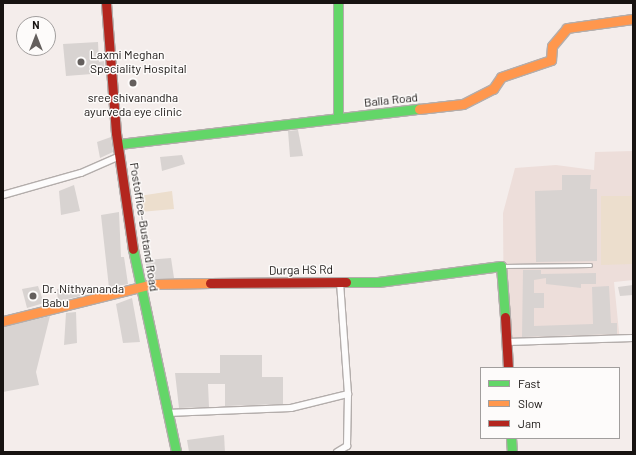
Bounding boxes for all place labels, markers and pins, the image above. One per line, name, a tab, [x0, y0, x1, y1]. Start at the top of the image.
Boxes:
place label: Laxmi Meghan Speciality Hospital	[90, 48, 187, 76]
marker: Laxmi Meghan Speciality Hospital	[75, 56, 87, 68]
marker: sree shivanandha ayurveda eye clinic	[127, 77, 139, 89]
place label: sree shivanandha ayurveda eye clinic	[84, 91, 182, 119]
place label: Dr. Nithyananda Babu	[42, 282, 124, 310]
marker: Dr. Nithyananda Babu	[27, 290, 39, 302]

